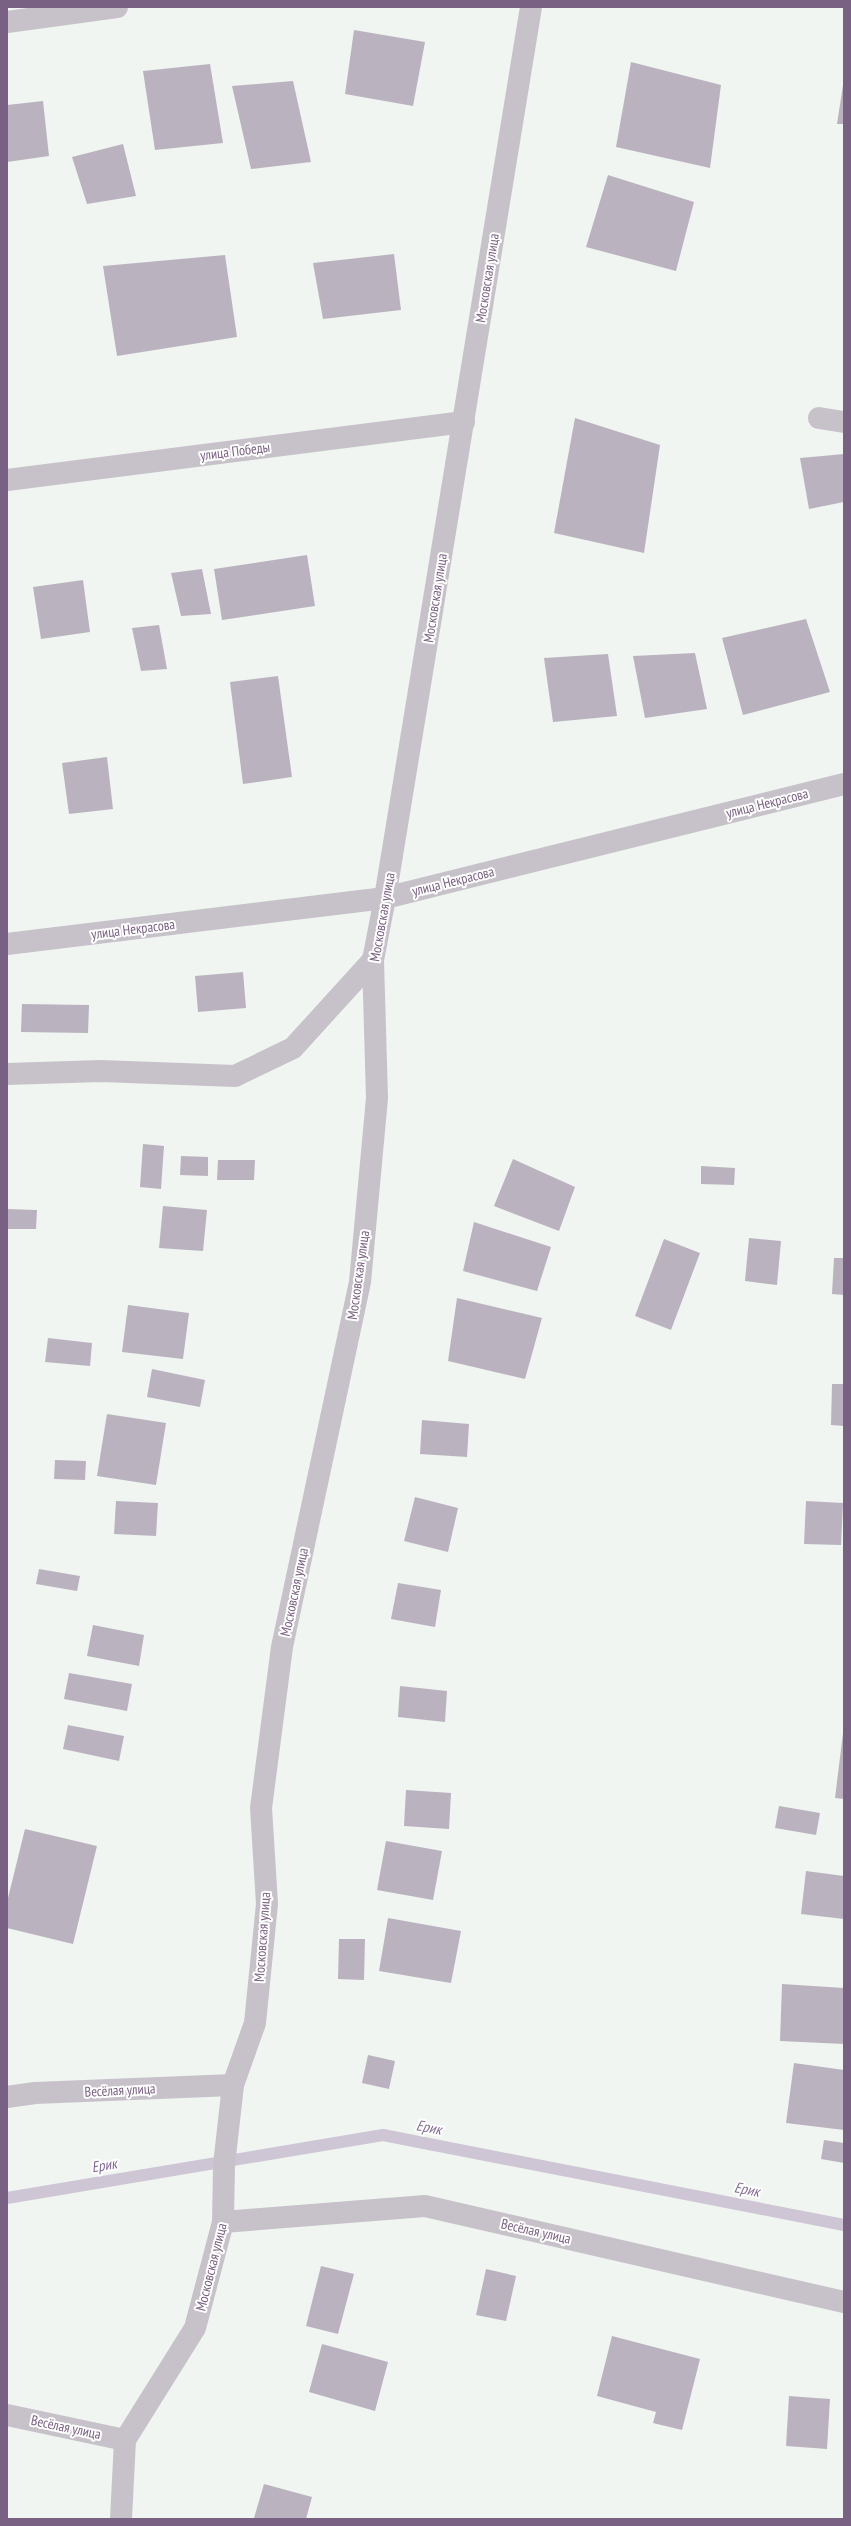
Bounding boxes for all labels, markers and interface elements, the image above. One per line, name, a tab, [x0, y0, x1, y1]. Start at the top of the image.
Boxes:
street label: Московская улица	[471, 232, 503, 324]
street label: улица Победы	[199, 438, 271, 464]
street label: Московская улица	[419, 552, 451, 644]
street label: улица Некрасова	[724, 784, 810, 822]
street label: улица Некрасова	[410, 862, 496, 900]
street label: Московская улица	[365, 871, 399, 963]
street label: улица Некрасова	[90, 915, 176, 943]
street label: Московская улица	[343, 1229, 373, 1321]
street label: Московская улица	[276, 1546, 312, 1638]
street label: Московская улица	[250, 1891, 274, 1983]
street label: Весёлая улица	[84, 2079, 156, 2101]
water label: Ерик	[415, 2115, 445, 2139]
water label: Ерик	[90, 2153, 120, 2177]
water label: Ерик	[733, 2177, 763, 2201]
street label: Весёлая улица	[499, 2214, 573, 2248]
street label: Московская улица	[191, 2221, 231, 2313]
street label: Весёлая улица	[29, 2411, 103, 2443]

